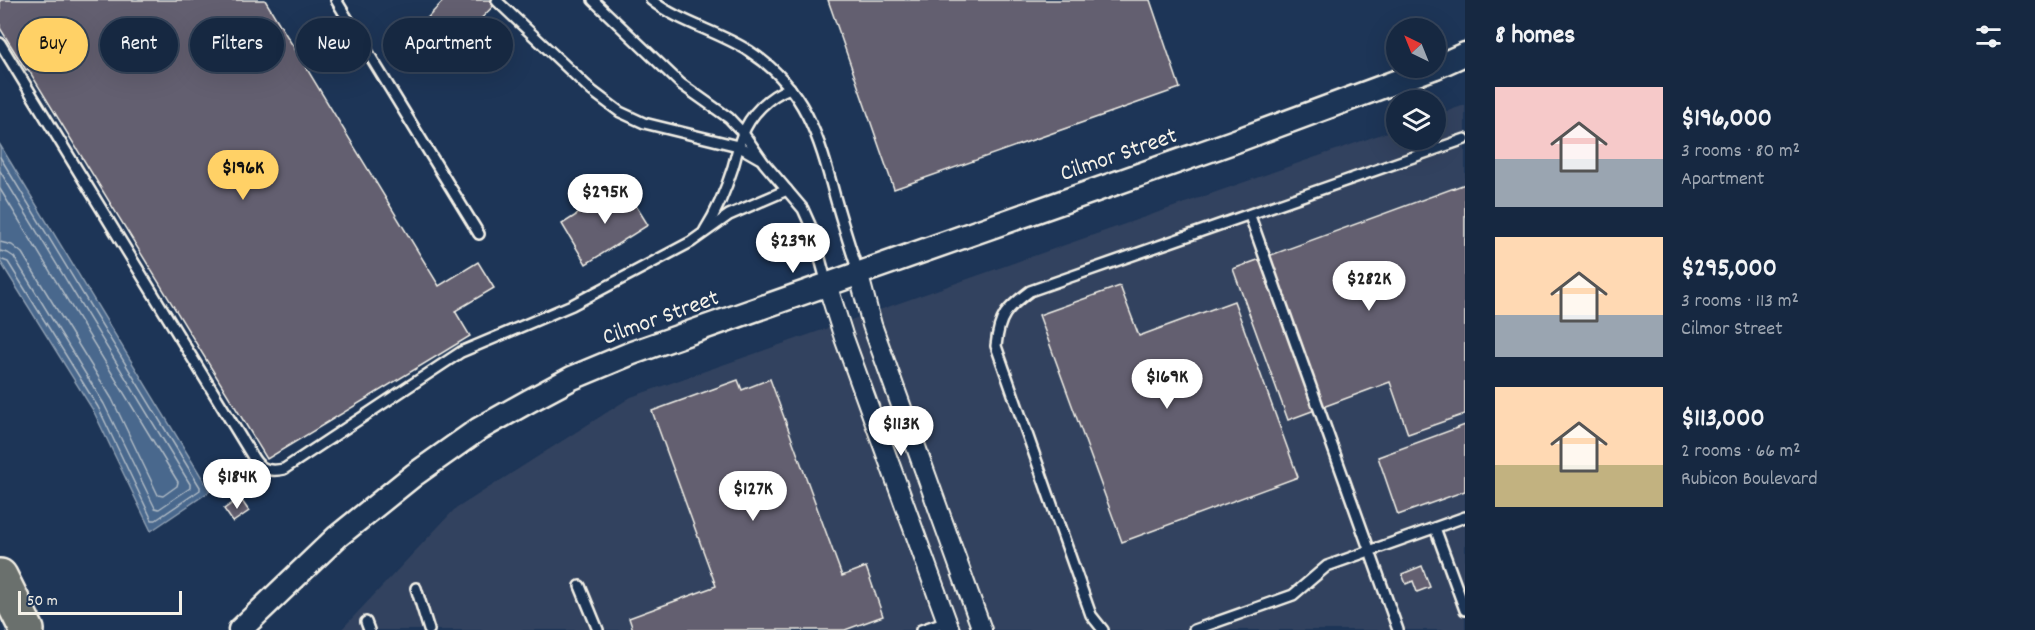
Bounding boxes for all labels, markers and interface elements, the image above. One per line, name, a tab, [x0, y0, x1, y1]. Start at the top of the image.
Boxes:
chip: Buy	[18, 18, 88, 72]
chip: Rent	[100, 18, 178, 72]
chip: Filters	[190, 18, 284, 72]
chip: New	[296, 18, 371, 72]
chip: Apartment	[383, 18, 513, 72]
north arrow	[1386, 18, 1446, 78]
map controls	[1386, 18, 1446, 150]
text: 8 homes	[1495, 18, 1575, 55]
icon: filters	[1972, 20, 2005, 53]
button: layers	[1386, 90, 1446, 150]
text: $196,000	[1681, 101, 1772, 138]
icon: home	[1543, 111, 1615, 183]
street label: Cilmor Street	[1056, 120, 1182, 192]
text: 3 rooms · 80 m²	[1681, 138, 1800, 166]
pin: $196K	[201, 150, 285, 201]
text: $196K	[222, 155, 264, 183]
text: Apartment	[1681, 166, 1764, 194]
pin: $295K	[563, 174, 647, 225]
text: $295K	[582, 179, 628, 207]
pin: $239K	[751, 223, 835, 274]
text: $239K	[770, 228, 816, 256]
text: $295,000	[1681, 251, 1777, 288]
pin: $282K	[1327, 261, 1411, 312]
icon: home	[1543, 261, 1615, 333]
text: $282K	[1347, 266, 1391, 294]
street label: Cilmor Street	[598, 282, 724, 356]
text: 3 rooms · 113 m²	[1681, 288, 1799, 316]
text: Cilmor Street	[1681, 316, 1783, 344]
pin: $169K	[1125, 359, 1209, 410]
text: $169K	[1146, 364, 1188, 392]
text: $113,000	[1681, 401, 1765, 438]
pin: $113K	[859, 406, 943, 457]
text: $113K	[882, 411, 920, 439]
icon: home	[1543, 411, 1615, 483]
text: 2 rooms · 66 m²	[1681, 438, 1801, 466]
pin: $184K	[195, 459, 279, 510]
text: $184K	[217, 464, 257, 492]
text: Rubicon Boulevard	[1681, 466, 1818, 494]
pin: $127K	[711, 471, 795, 522]
text: $127K	[733, 476, 773, 504]
scale bar	[18, 588, 182, 616]
text: 50 m	[27, 590, 58, 613]

